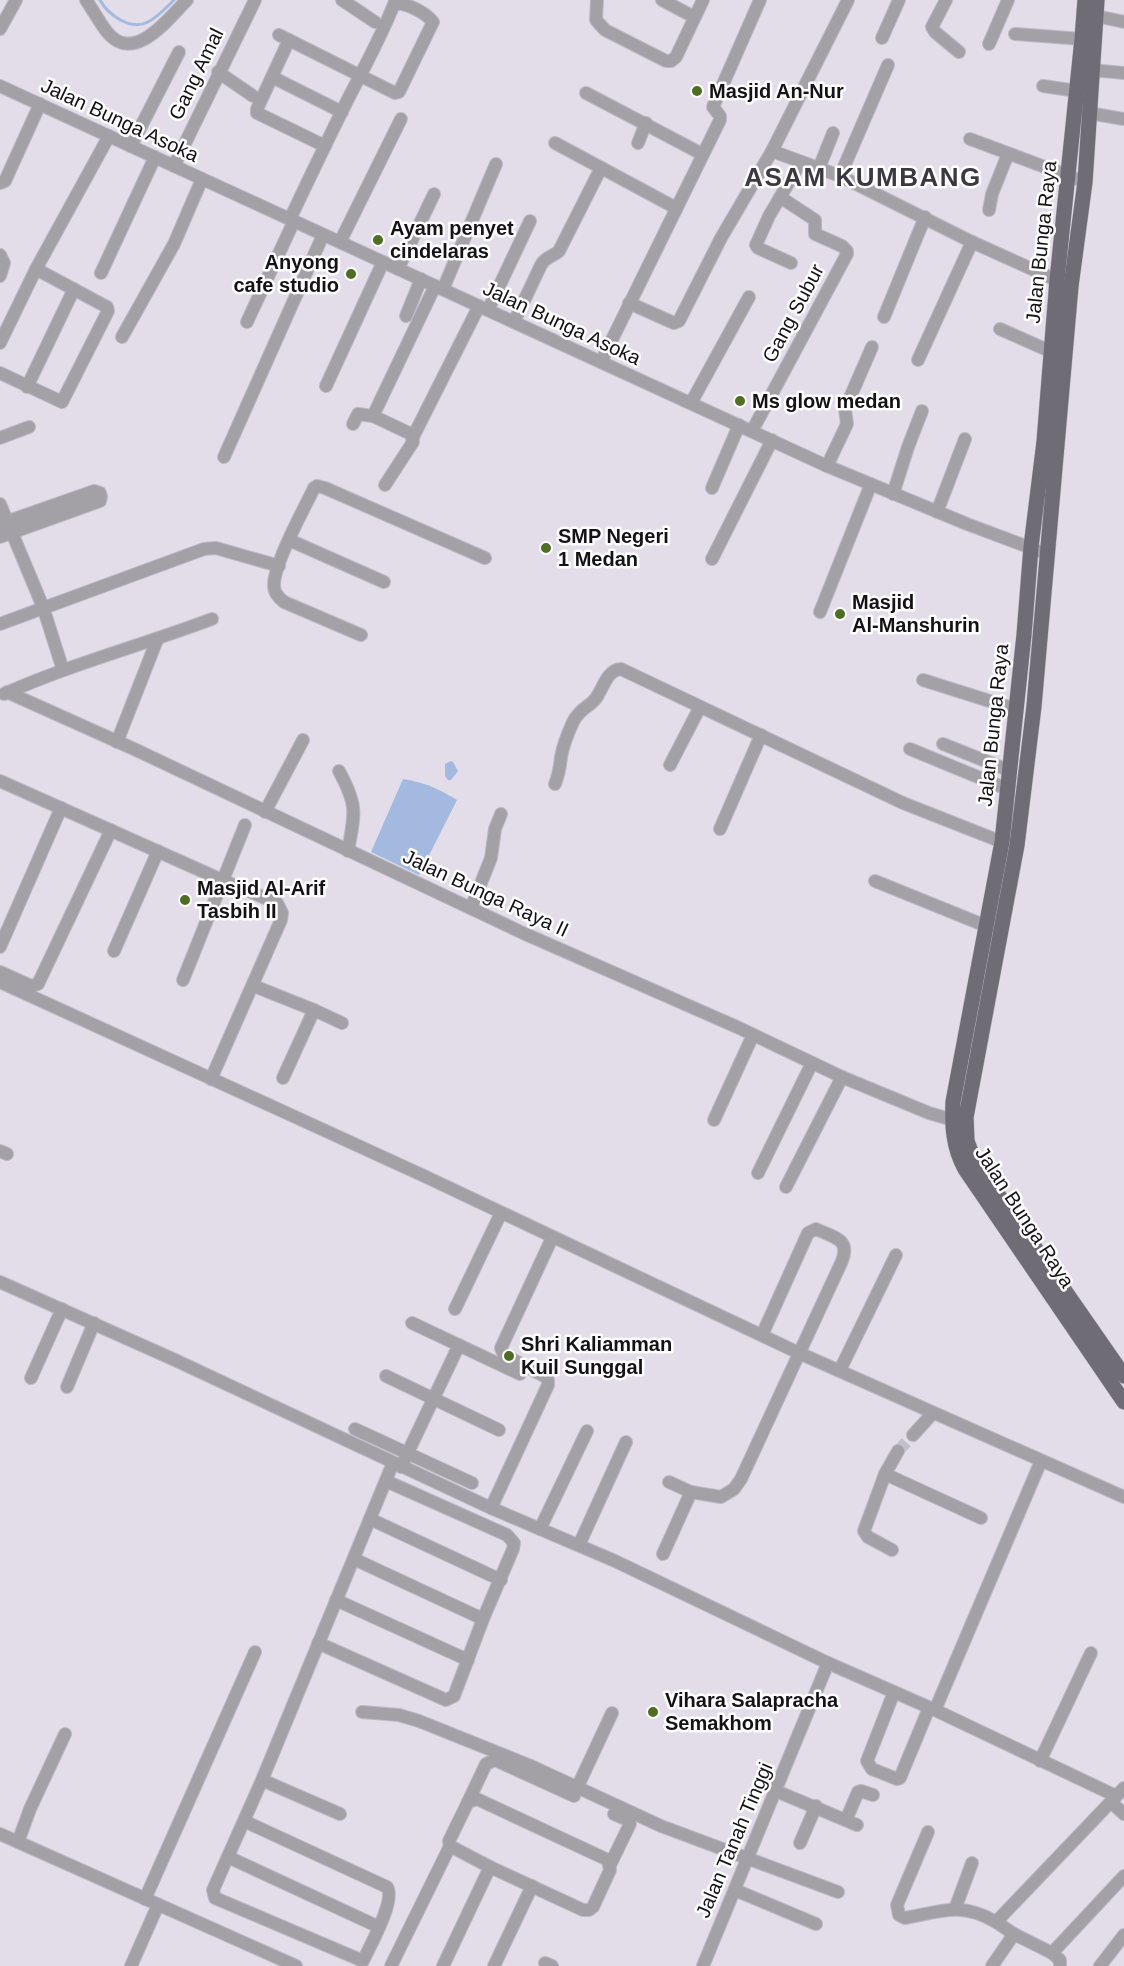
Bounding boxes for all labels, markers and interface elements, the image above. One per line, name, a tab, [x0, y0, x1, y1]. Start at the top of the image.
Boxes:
street label: Gang Amal	[164, 25, 228, 123]
street label: Jalan Bunga Asoka	[38, 74, 203, 167]
place label: Masjid An-Nur	[709, 80, 844, 102]
marker: Masjid An-Nur	[690, 84, 704, 98]
street label: Jalan Bunga Raya	[1022, 159, 1061, 324]
district label: ASAM KUMBANG	[744, 162, 982, 192]
place label: Ayam penyet cindelaras	[390, 217, 514, 262]
marker: Ayam penyet cindelaras	[371, 233, 385, 247]
place label: Anyong cafe studio	[233, 251, 339, 296]
street label: Gang Subur	[758, 260, 828, 366]
marker: Anyong cafe studio	[344, 267, 358, 281]
street label: Jalan Bunga Asoka	[480, 277, 645, 370]
place label: Ms glow medan	[752, 390, 901, 412]
marker: Ms glow medan	[733, 394, 747, 408]
place label: SMP Negeri 1 Medan	[558, 525, 669, 570]
marker: SMP Negeri 1 Medan	[539, 541, 553, 555]
place label: Masjid Al-Manshurin	[852, 591, 980, 636]
marker: Masjid Al-Manshurin	[833, 607, 847, 621]
street label: Jalan Bunga Raya	[974, 642, 1013, 807]
street label: Jalan Bunga Raya II	[400, 845, 572, 941]
place label: Masjid Al-Arif Tasbih II	[197, 877, 325, 922]
marker: Masjid Al-Arif Tasbih II	[178, 893, 192, 907]
street label: Jalan Bunga Raya	[971, 1142, 1079, 1292]
place label: Shri Kaliamman Kuil Sunggal	[521, 1333, 672, 1378]
marker: Shri Kaliamman Kuil Sunggal	[502, 1349, 516, 1363]
place label: Vihara Salapracha Semakhom	[665, 1689, 839, 1734]
marker: Vihara Salapracha Semakhom	[646, 1705, 660, 1719]
street label: Jalan Tanah Tinggi	[691, 1759, 777, 1921]

